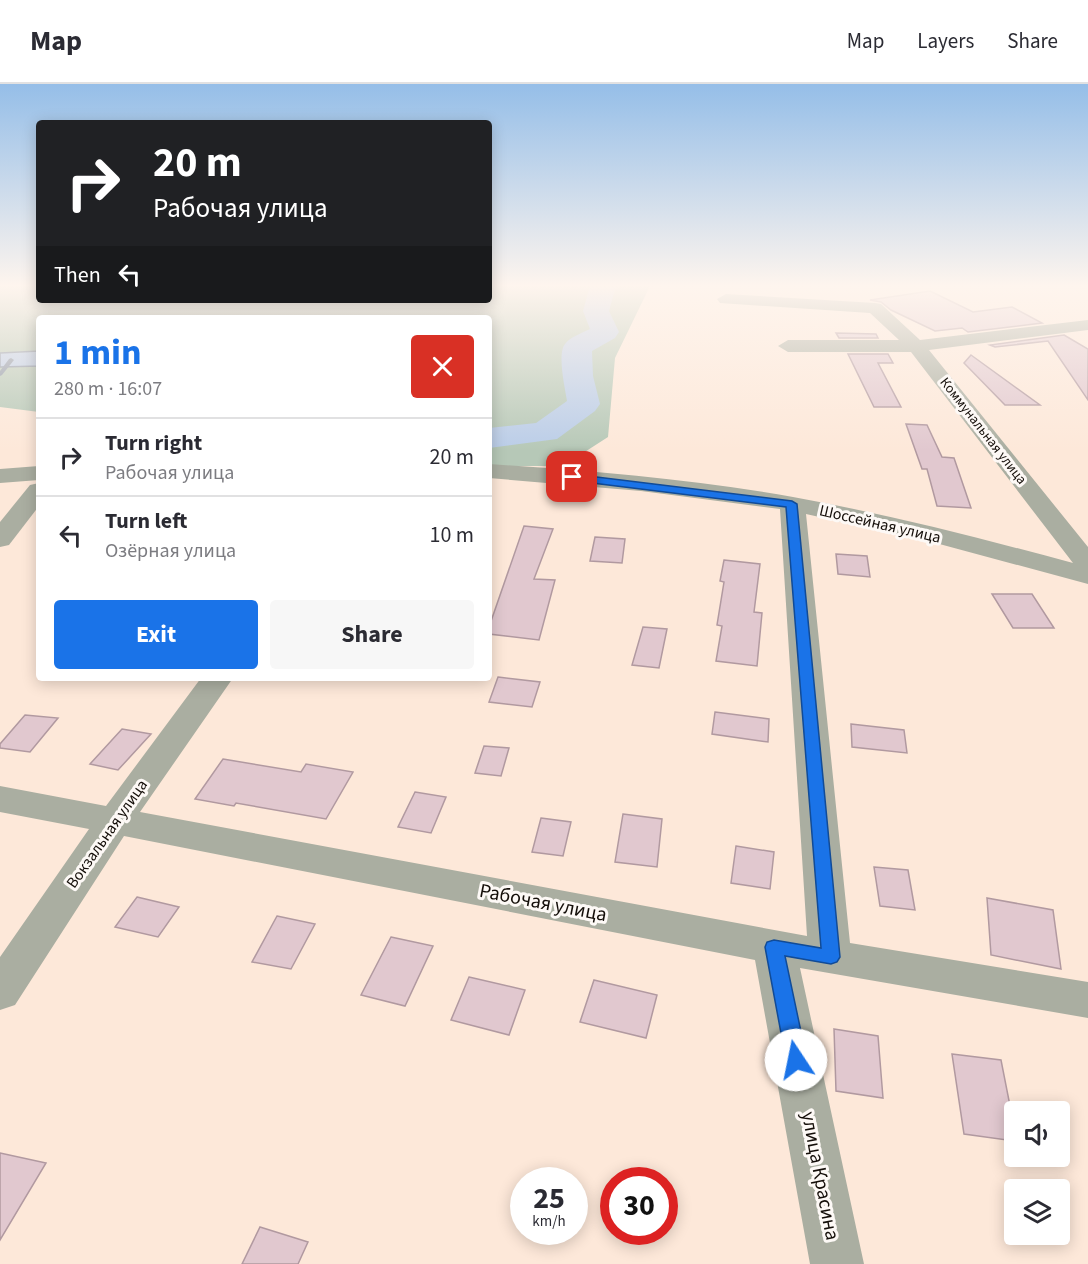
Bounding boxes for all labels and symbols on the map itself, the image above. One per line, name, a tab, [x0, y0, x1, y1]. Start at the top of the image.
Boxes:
street label: Коммунальная улица	[935, 373, 1031, 489]
pin	[546, 451, 597, 502]
street label: Шоссейная улица	[817, 499, 943, 549]
street label: Вокзальная улица	[61, 775, 153, 893]
street label: Рабочая улица	[477, 877, 609, 929]
position arrow	[764, 1028, 828, 1092]
street label: улица Красина	[794, 1109, 846, 1243]
speed limit sign: 30	[600, 1167, 678, 1245]

